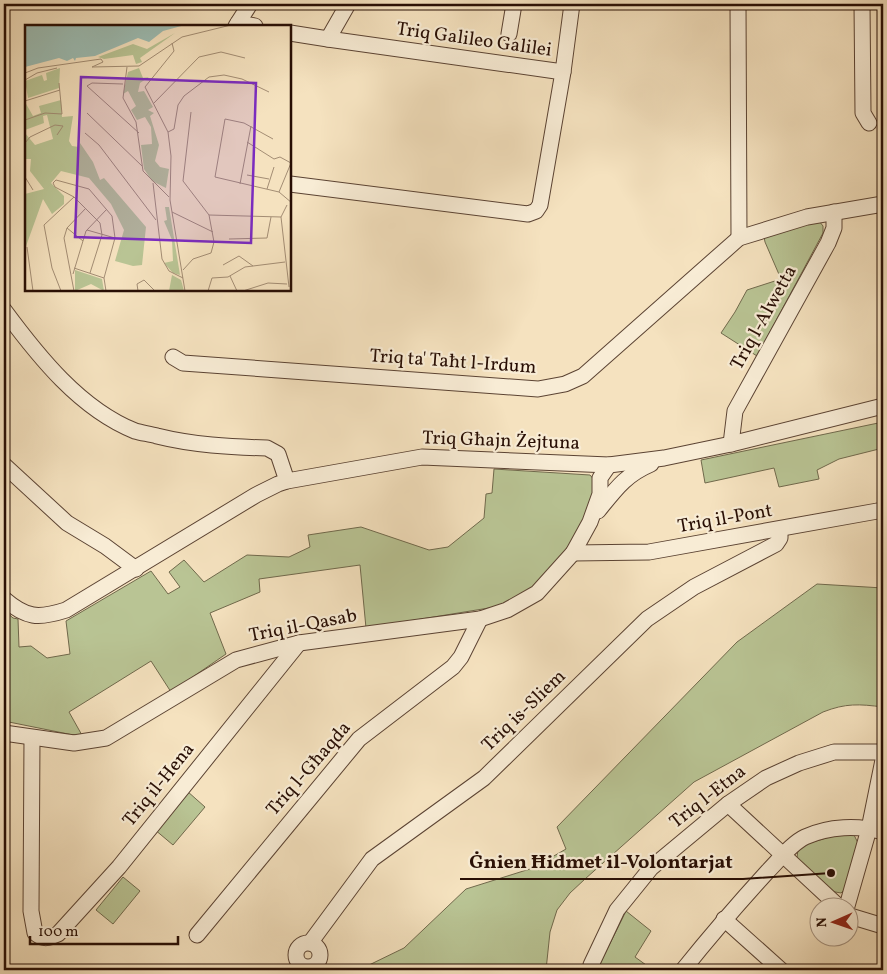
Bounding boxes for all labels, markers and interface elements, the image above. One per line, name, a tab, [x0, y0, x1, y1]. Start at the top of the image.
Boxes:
street label: Triq Galileo Galilei	[395, 16, 554, 64]
inset map	[25, 25, 291, 291]
street label: Triq l-Alwetta	[725, 261, 803, 375]
street label: Triq ta' Taħt l-Irdum	[369, 343, 538, 381]
street label: Triq Għajn Żejtuna	[422, 425, 580, 457]
street label: Triq il-Pont	[676, 498, 775, 540]
street label: Triq il-Qasab	[247, 603, 359, 649]
street label: Triq is-Sliem	[476, 664, 572, 758]
street label: Triq l-Għaqda	[261, 716, 357, 822]
street label: Triq il-Hena	[117, 738, 201, 832]
street label: Triq l-Etna	[664, 759, 752, 835]
callout: Ġnien Ħidmet il-Volontarjat	[460, 844, 743, 879]
text: Ġnien Ħidmet il-Volontarjat	[469, 849, 733, 877]
north arrow	[810, 896, 860, 946]
scale bar	[30, 914, 178, 946]
text: N	[813, 917, 832, 928]
text: 100 m	[38, 922, 78, 943]

